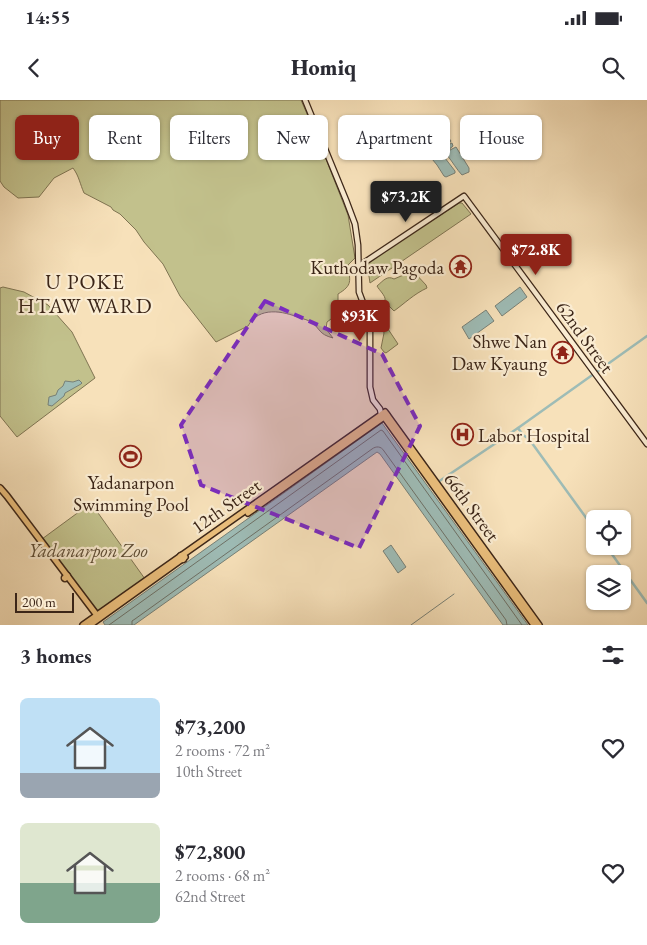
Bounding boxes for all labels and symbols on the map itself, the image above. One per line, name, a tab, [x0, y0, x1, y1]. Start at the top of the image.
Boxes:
pin: $73.2K	[365, 180, 447, 223]
pin: $72.8K	[495, 234, 577, 276]
place label: Kuthodaw Pagoda	[310, 255, 444, 280]
temple icon: Kuthodaw Pagoda	[448, 255, 472, 279]
district label: U POKE HTAW WARD	[17, 268, 153, 319]
street label: 62nd Street	[550, 296, 620, 378]
pin: $93K	[330, 300, 390, 342]
place label: Shwe Nan Daw Kyaung	[452, 329, 548, 376]
temple icon: Shwe Nan Daw Kyaung	[551, 340, 575, 364]
hospital icon: Labor Hospital	[450, 423, 474, 447]
place label: Labor Hospital	[478, 423, 590, 448]
sports icon: Yadanarpon Swimming Pool	[119, 444, 143, 468]
street label: 66th Street	[439, 467, 506, 547]
place label: Yadanarpon Swimming Pool	[73, 470, 189, 517]
street label: 12th Street	[186, 473, 266, 539]
park label: Yadanarpon Zoo	[28, 538, 148, 563]
scale bar	[15, 590, 74, 613]

